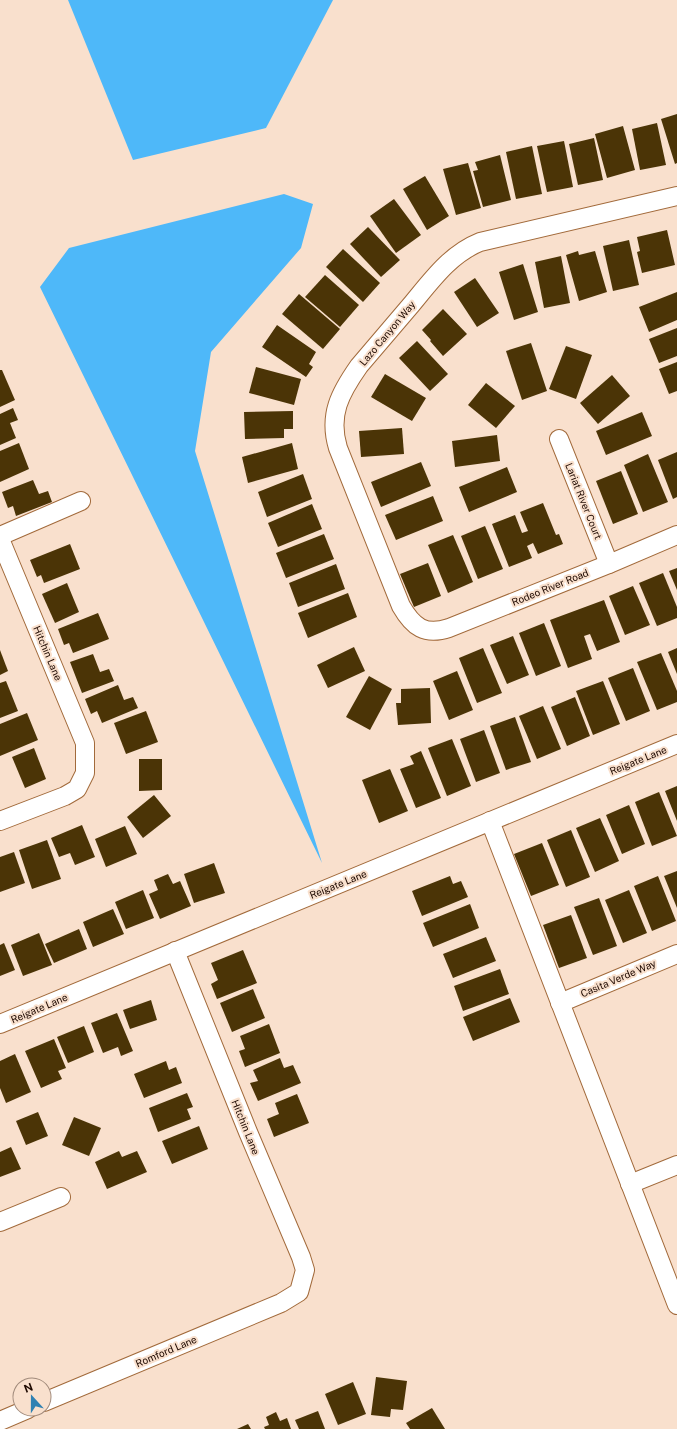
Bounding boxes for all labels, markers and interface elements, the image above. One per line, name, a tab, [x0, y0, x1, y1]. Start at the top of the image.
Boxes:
street label: Lazo Canyon Way	[357, 298, 418, 368]
street label: Lariat River Court	[563, 461, 605, 541]
street label: Rodeo River Road	[510, 566, 590, 608]
street label: Hitchin Lane	[31, 624, 65, 683]
street label: Reigate Lane	[608, 743, 669, 777]
street label: Reigate Lane	[308, 867, 369, 901]
street label: Casita Verde Way	[578, 956, 658, 999]
street label: Reigate Lane	[9, 991, 69, 1025]
street label: Hitchin Lane	[230, 1098, 263, 1157]
street label: Romford Lane	[134, 1333, 199, 1369]
north arrow	[12, 1377, 52, 1417]
text: N	[22, 1381, 35, 1395]

